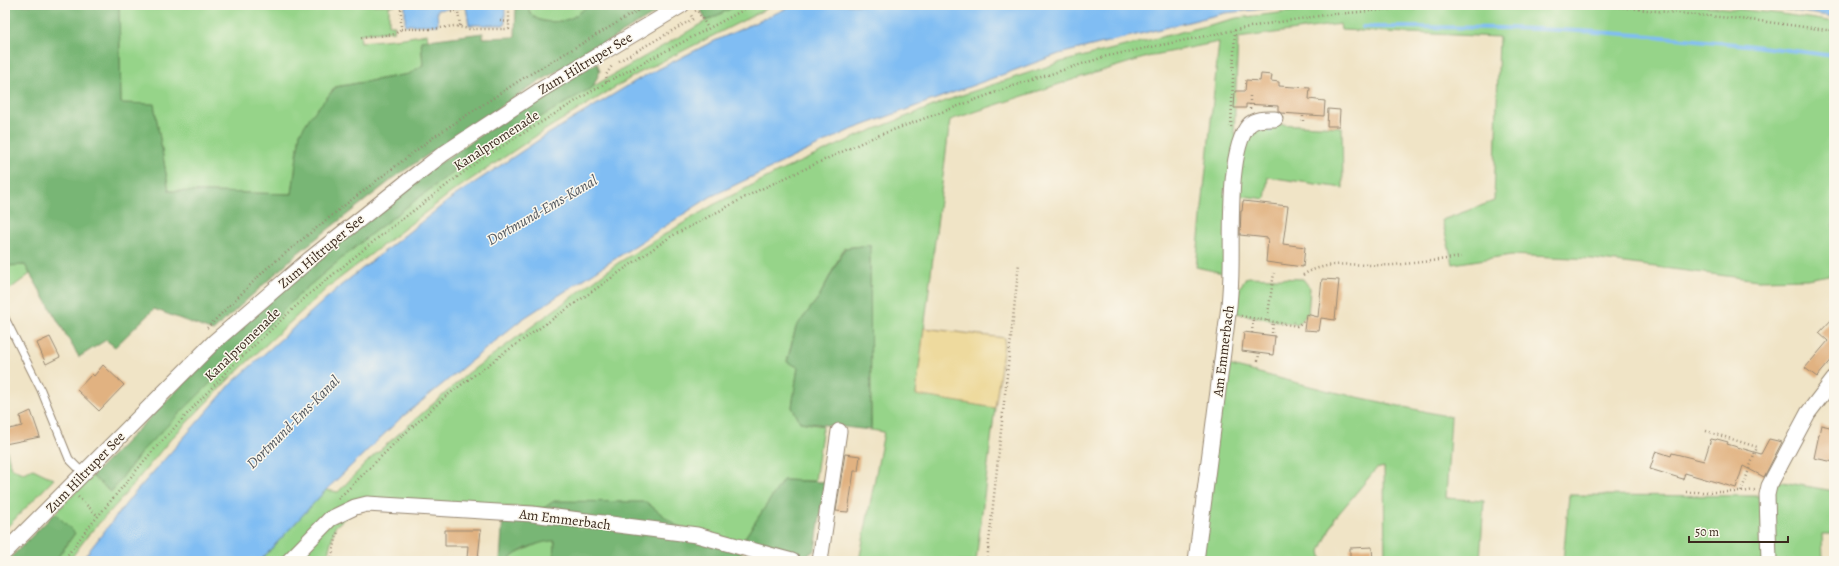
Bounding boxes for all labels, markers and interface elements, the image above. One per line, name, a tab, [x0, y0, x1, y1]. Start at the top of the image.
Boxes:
street label: Zum Hiltruper See	[535, 28, 636, 99]
street label: Kanalpromenade	[450, 106, 543, 175]
water label: Dortmund-Ems-Kanal	[483, 170, 601, 250]
street label: Zum Hiltruper See	[274, 210, 368, 293]
street label: Kanalpromenade	[200, 303, 284, 385]
street label: Am Emmerbach	[1208, 304, 1239, 399]
water label: Dortmund-Ems-Kanal	[242, 371, 344, 473]
street label: Zum Hiltruper See	[41, 427, 129, 517]
street label: Am Emmerbach	[517, 504, 612, 535]
scale bar	[1689, 518, 1788, 544]
text: 50 m	[1695, 524, 1719, 540]

